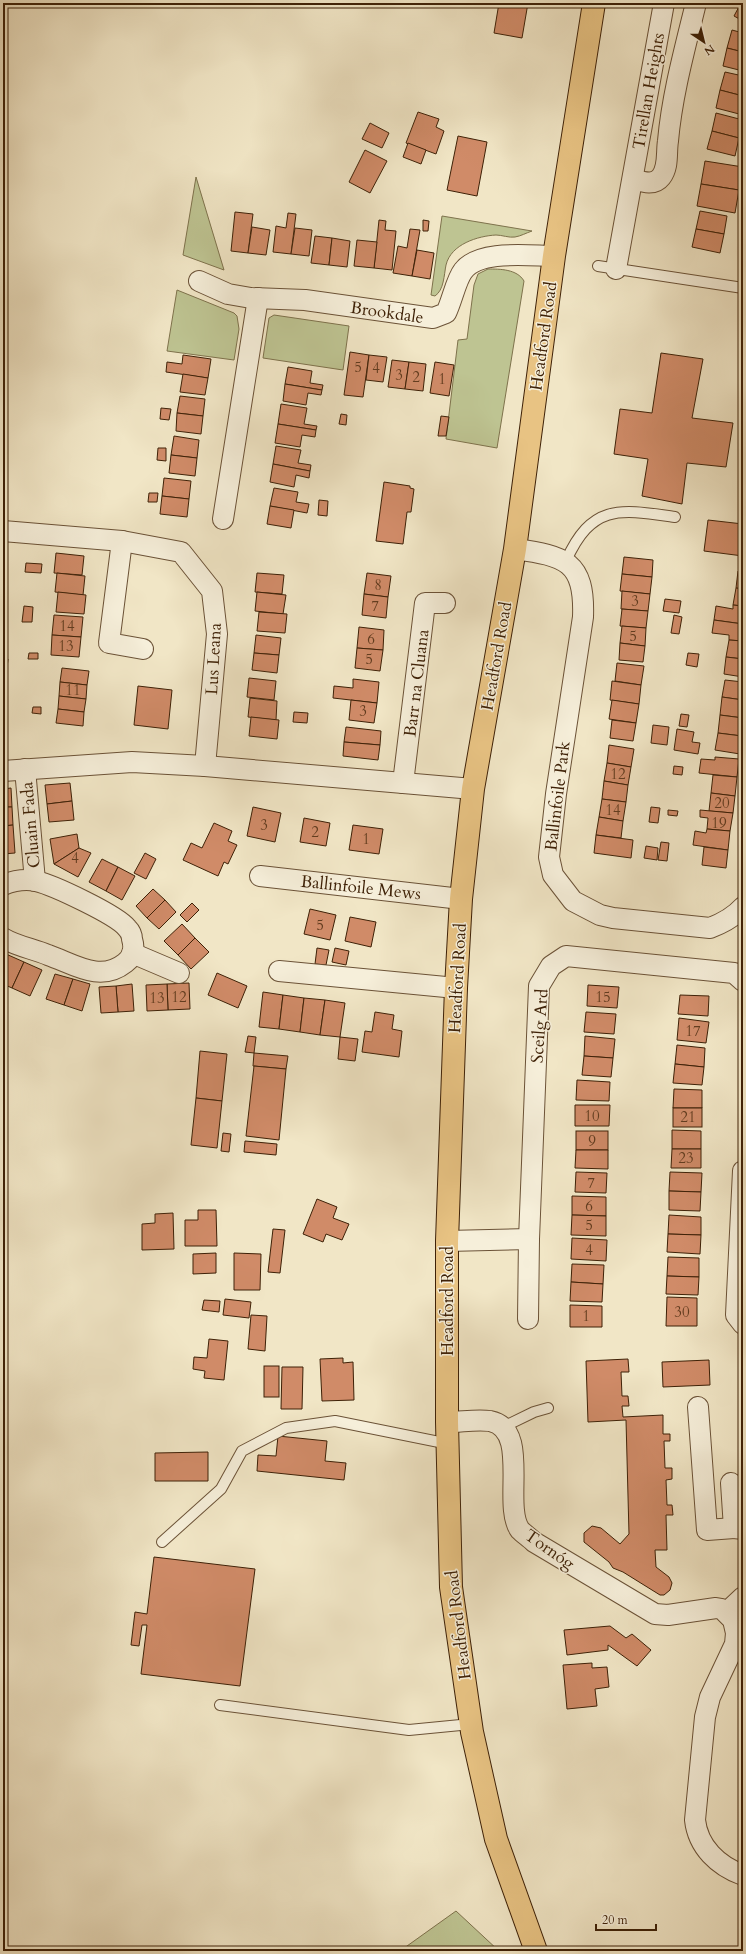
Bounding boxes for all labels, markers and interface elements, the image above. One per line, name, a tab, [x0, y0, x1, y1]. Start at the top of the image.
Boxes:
north arrow	[684, 22, 724, 62]
street label: Tirellan Heights	[627, 31, 670, 151]
text: N	[701, 41, 718, 59]
street label: Headford Road	[524, 280, 563, 392]
street label: Brookdale	[349, 296, 425, 329]
house number: 5	[354, 357, 362, 377]
house number: 4	[372, 358, 380, 378]
house number: 3	[395, 365, 403, 385]
house number: 2	[412, 367, 420, 387]
house number: 1	[438, 369, 446, 389]
house number: 8	[374, 575, 382, 595]
house number: 3	[631, 591, 639, 611]
house number: 7	[371, 596, 379, 616]
street label: Headford Road	[476, 600, 517, 712]
house number: 14	[59, 616, 75, 636]
street label: Lus Leana	[200, 622, 227, 696]
house number: 5	[629, 626, 637, 646]
street label: Barr na Cluana	[398, 627, 435, 738]
house number: 6	[367, 629, 375, 649]
house number: 13	[58, 636, 74, 656]
house number: 5	[365, 649, 373, 669]
house number: 11	[65, 680, 81, 700]
house number: 3	[359, 701, 367, 721]
street label: Ballinfoile Park	[539, 739, 576, 852]
house number: 12	[610, 764, 626, 784]
street label: Cluain Fada	[15, 780, 46, 869]
house number: 20	[714, 793, 730, 813]
house number: 14	[605, 800, 621, 820]
house number: 19	[711, 813, 727, 833]
house number: 3	[260, 815, 268, 835]
house number: 2	[311, 822, 319, 842]
house number: 1	[362, 829, 370, 849]
house number: 4	[71, 848, 79, 868]
street label: Ballinfoile Mews	[300, 870, 423, 905]
house number: 5	[316, 915, 324, 935]
street label: Headford Road	[443, 923, 472, 1033]
house number: 12	[171, 987, 187, 1007]
house number: 15	[595, 987, 611, 1007]
house number: 13	[149, 988, 165, 1008]
street label: Sceilg Ard	[525, 988, 554, 1064]
house number: 17	[685, 1021, 701, 1041]
house number: 10	[584, 1106, 600, 1126]
house number: 21	[680, 1107, 696, 1127]
house number: 9	[588, 1131, 596, 1151]
house number: 23	[678, 1148, 694, 1168]
house number: 7	[587, 1173, 595, 1193]
house number: 6	[585, 1196, 593, 1216]
house number: 5	[585, 1215, 593, 1235]
house number: 4	[585, 1240, 593, 1260]
street label: Headford Road	[436, 1246, 459, 1356]
house number: 30	[674, 1302, 690, 1322]
house number: 1	[582, 1306, 590, 1326]
street label: Tornóg	[520, 1524, 580, 1575]
street label: Headford Road	[440, 1569, 477, 1681]
scale bar	[596, 1906, 656, 1932]
text: 20 m	[602, 1912, 629, 1928]

